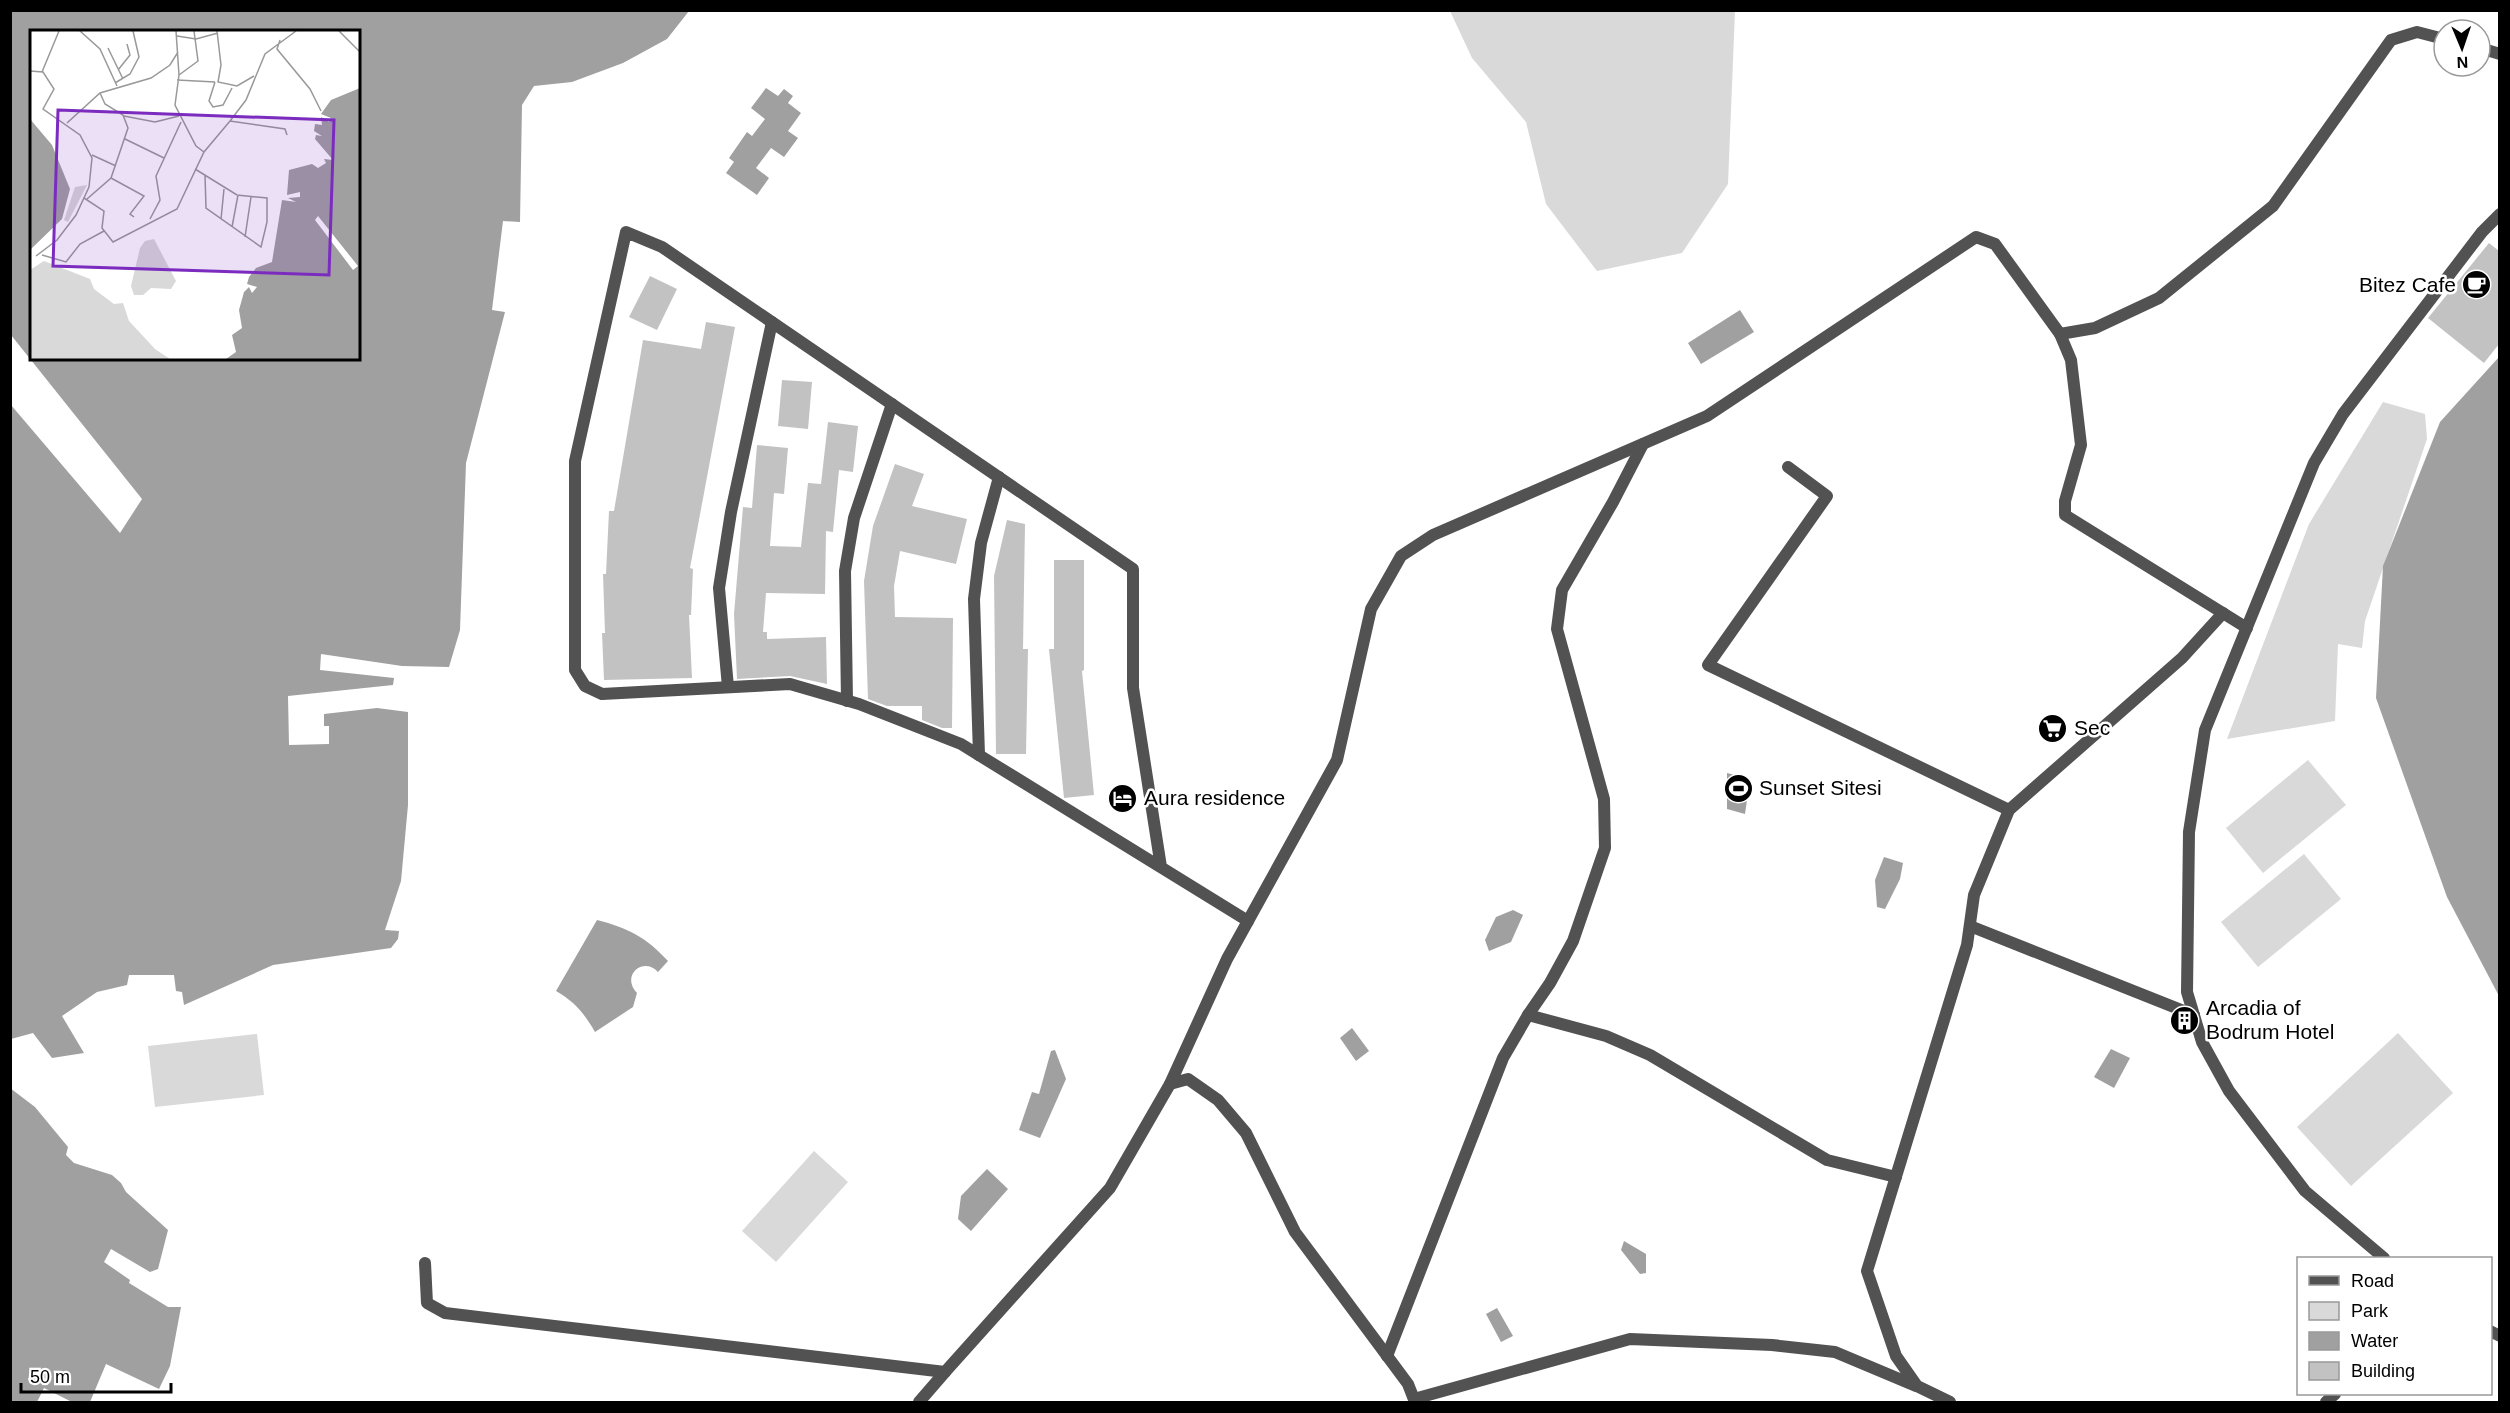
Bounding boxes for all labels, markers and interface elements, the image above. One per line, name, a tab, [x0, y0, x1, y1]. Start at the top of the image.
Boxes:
north arrow	[2432, 18, 2492, 78]
inset map	[30, 30, 360, 360]
text: N	[2456, 54, 2469, 71]
cafe icon: Bitez Cafe	[2461, 269, 2493, 301]
place label: Bitez Cafe	[2359, 273, 2456, 296]
supermarket icon: Sec	[2037, 712, 2069, 744]
place label: Sec	[2074, 716, 2110, 739]
sports icon: Sunset Sitesi	[1722, 772, 1754, 804]
place label: Sunset Sitesi	[1759, 776, 1882, 799]
hotel icon: Aura residence	[1107, 782, 1139, 814]
place label: Aura residence	[1144, 786, 1285, 809]
place label: Arcadia of Bodrum Hotel	[2206, 996, 2334, 1043]
building icon: Arcadia of Bodrum Hotel	[2169, 1004, 2201, 1036]
legend	[2297, 1257, 2492, 1395]
text: Road	[2351, 1271, 2394, 1291]
text: Park	[2351, 1301, 2389, 1321]
text: Water	[2351, 1331, 2398, 1351]
scale bar	[21, 1356, 171, 1394]
text: Building	[2351, 1361, 2415, 1381]
text: 50 m	[30, 1367, 70, 1387]

